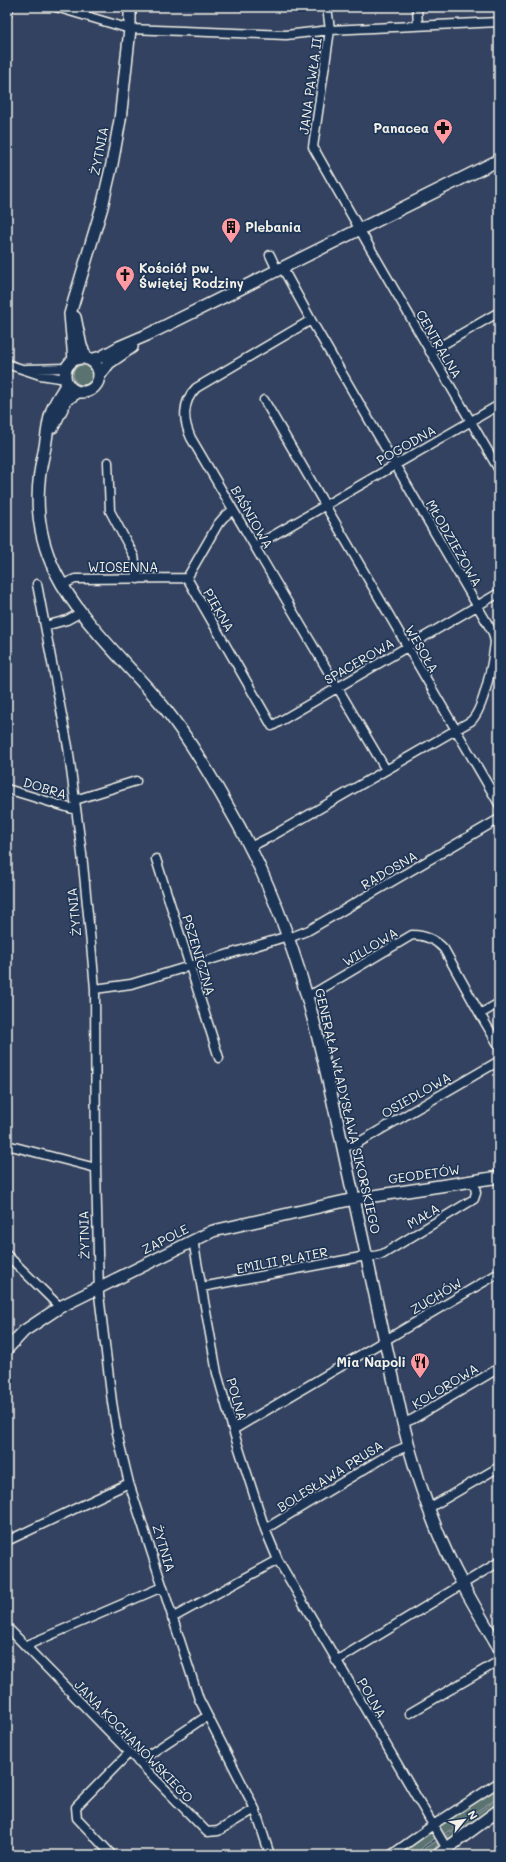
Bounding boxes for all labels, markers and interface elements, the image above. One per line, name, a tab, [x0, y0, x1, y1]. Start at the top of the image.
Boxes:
street label: JANA PAWŁA II	[294, 36, 325, 135]
pharmacy icon: Panacea	[432, 117, 454, 145]
place label: Panacea	[373, 119, 429, 136]
street label: ŻYTNIA	[86, 125, 112, 176]
building icon: Plebania	[220, 216, 242, 244]
place label: Plebania	[245, 218, 301, 235]
place label: Kościół pw. Świętej Rodziny	[139, 259, 244, 292]
church icon: Kościół pw. Świętej Rodziny	[114, 264, 136, 292]
street label: CENTRALNA	[413, 306, 466, 381]
street label: POGODNA	[373, 421, 438, 468]
street label: BAŚNIOWA	[228, 482, 277, 551]
street label: MŁODZIEŻOWA	[423, 496, 486, 589]
street label: WIOSENNA	[88, 558, 158, 575]
street label: PIĘKNA	[200, 585, 239, 635]
street label: WESOŁA	[402, 622, 443, 676]
street label: SPACEROWA	[321, 634, 397, 687]
street label: DOBRA	[21, 773, 69, 802]
street label: RADOSNA	[357, 847, 420, 893]
street label: ŻYTNIA	[62, 887, 85, 937]
street label: PSZENICZNA	[179, 913, 220, 997]
street label: WILLOWA	[339, 923, 400, 970]
street label: GENERAŁA WŁADYSŁAWA SIKORSKIEGO	[312, 986, 385, 1235]
street label: OSIEDLOWA	[378, 1068, 453, 1121]
street label: GEODETÓW	[387, 1160, 461, 1187]
street label: MAŁA	[403, 1199, 442, 1232]
street label: ŻYTNIA	[74, 1210, 93, 1260]
street label: ZAPOLE	[139, 1220, 191, 1258]
street label: EMILII PLATER	[235, 1242, 329, 1277]
street label: ZUCHÓW	[407, 1274, 465, 1318]
restaurant icon: Mia Napoli	[409, 1351, 431, 1379]
place label: Mia Napoli	[337, 1353, 406, 1370]
street label: KOLOROWA	[408, 1359, 481, 1412]
street label: POLNA	[223, 1376, 252, 1422]
street label: BOLESŁAWA PRUSA	[274, 1436, 386, 1515]
street label: ŻYTNIA	[149, 1522, 180, 1574]
street label: POLNA	[354, 1675, 391, 1721]
street label: JANA KOCHANOWSKIEGO	[71, 1676, 198, 1806]
north arrow	[444, 1800, 484, 1840]
text: N	[465, 1807, 482, 1822]

